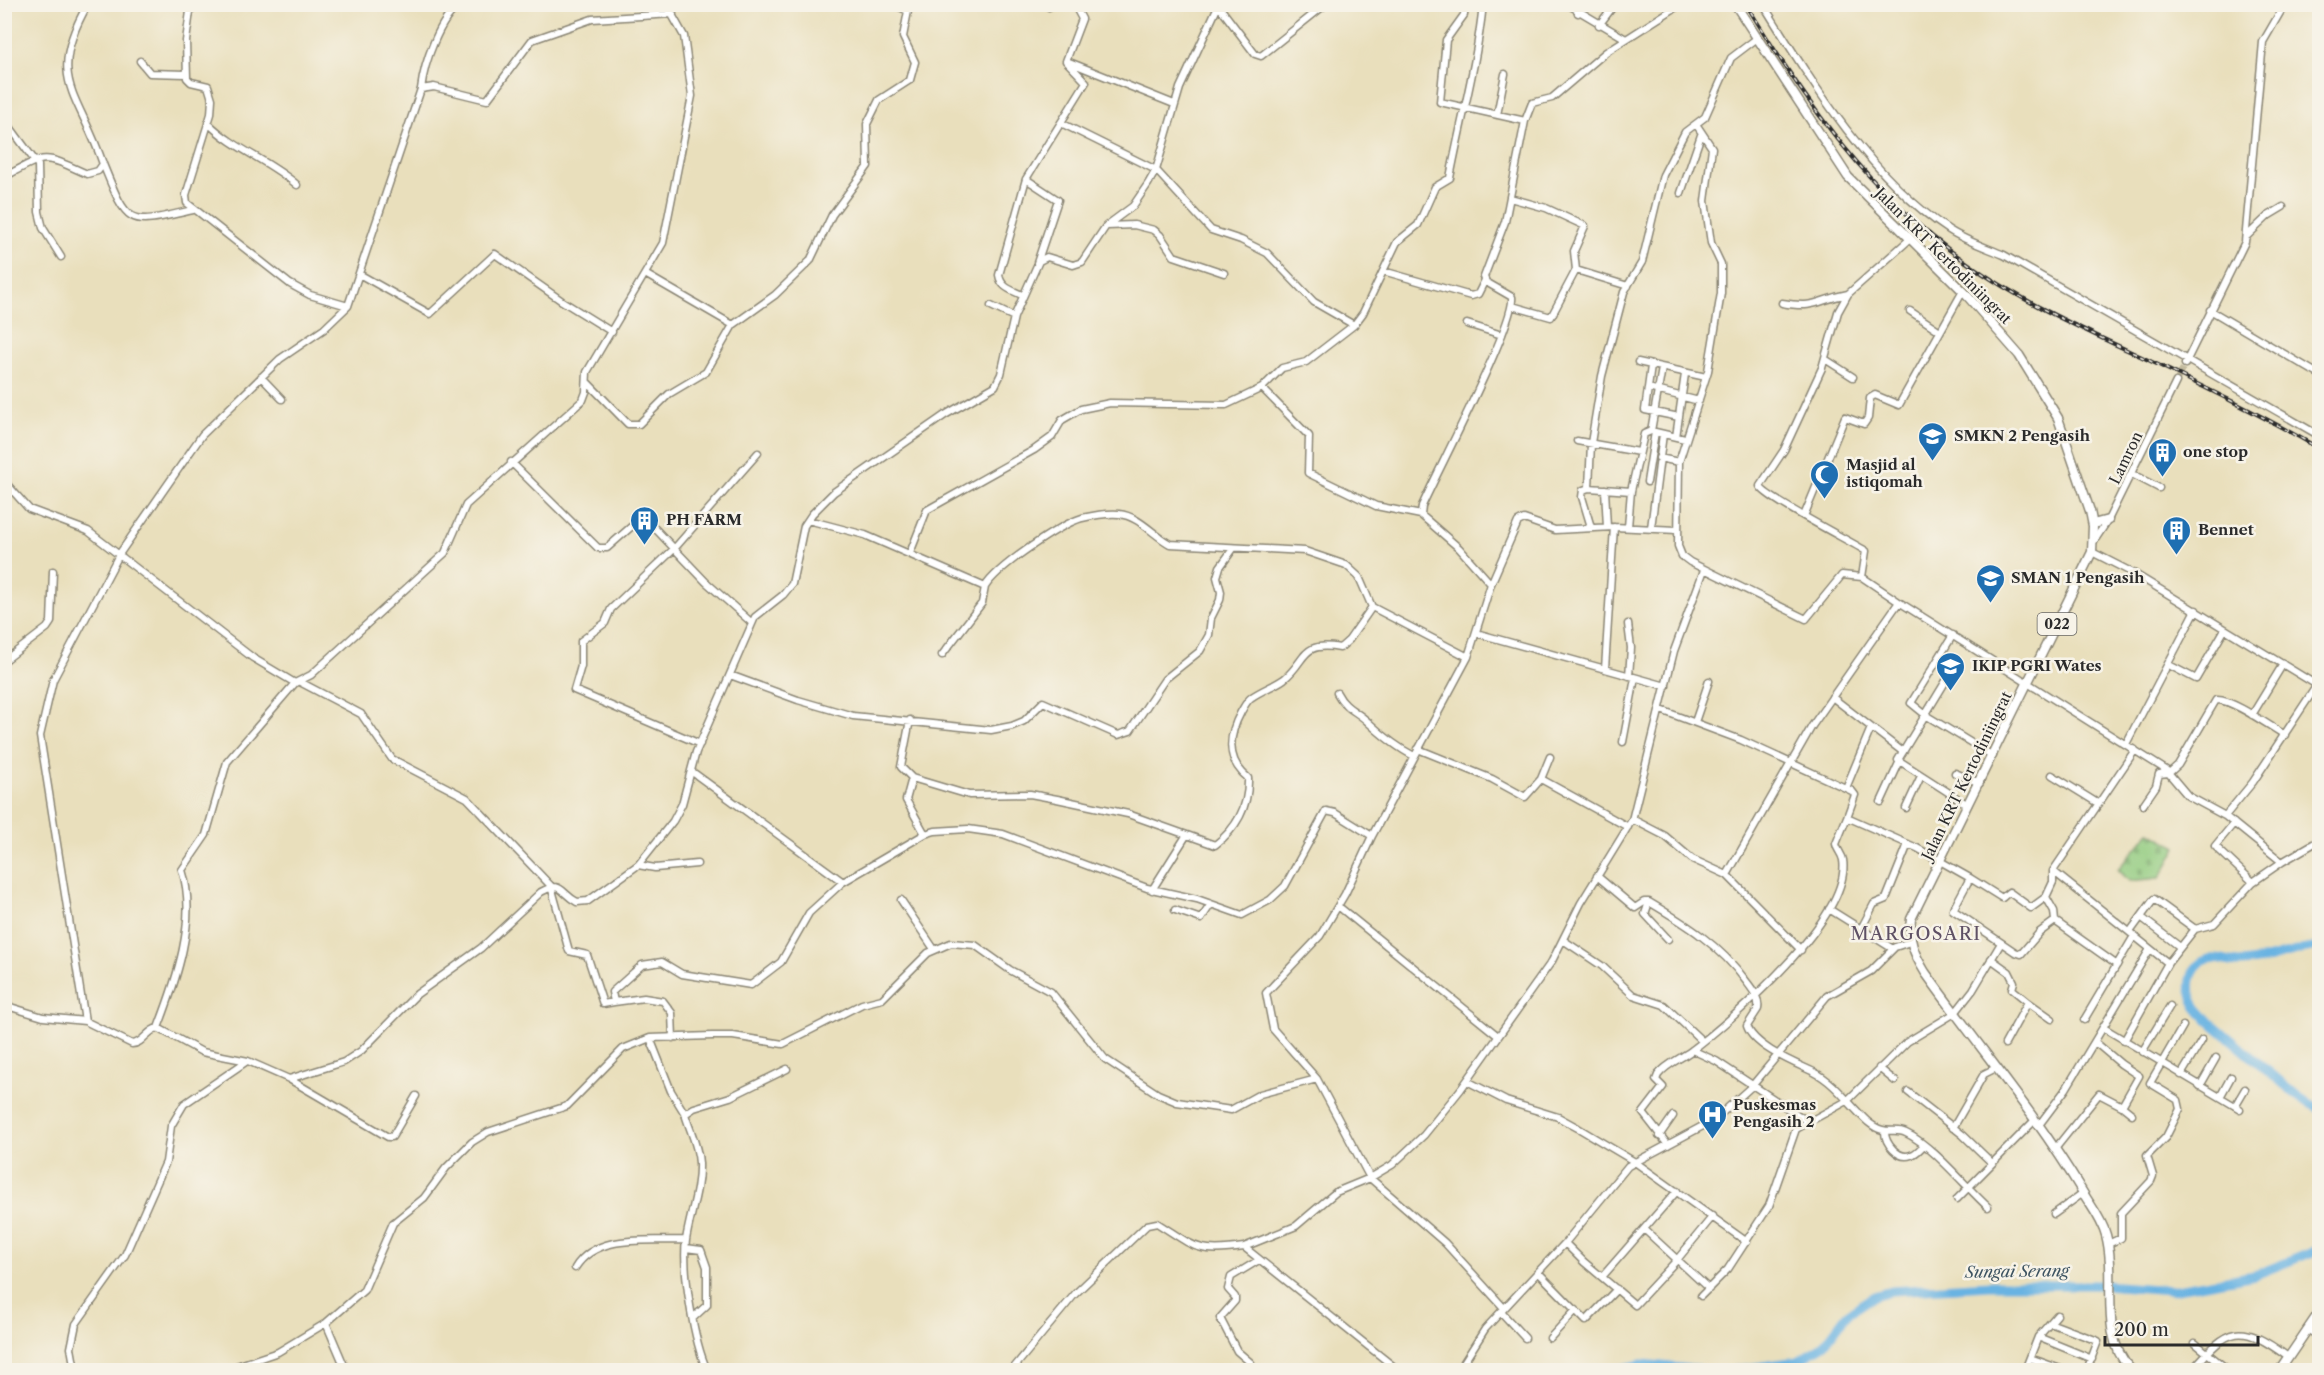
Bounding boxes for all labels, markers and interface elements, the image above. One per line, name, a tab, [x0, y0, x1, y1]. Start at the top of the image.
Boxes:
street label: Jalan KRT Kertodiniingrat	[1870, 182, 2016, 328]
school or university icon: SMKN 2 Pengasih	[1917, 420, 1949, 462]
place label: SMKN 2 Pengasih	[1954, 426, 2091, 445]
street label: Lamron	[2105, 428, 2147, 487]
building icon: one stop	[2146, 436, 2178, 478]
place label: one stop	[2183, 442, 2248, 461]
place label: Masjid al istiqomah	[1846, 455, 1924, 491]
mosque icon: Masjid al istiqomah	[1809, 458, 1841, 500]
building icon: PH FARM	[629, 504, 661, 546]
place label: PH FARM	[666, 510, 742, 529]
building icon: Bennet	[2161, 514, 2193, 556]
place label: Bennet	[2198, 520, 2254, 539]
school or university icon: SMAN 1 Pengasih	[1974, 562, 2006, 604]
place label: SMAN 1 Pengasih	[2011, 568, 2145, 587]
road number: 022	[2038, 613, 2076, 635]
school or university icon: IKIP PGRI Wates	[1935, 650, 1967, 692]
place label: IKIP PGRI Wates	[1972, 656, 2102, 675]
street label: Jalan KRT Kertodiniingrat	[1916, 688, 2016, 865]
district label: MARGOSARI	[1850, 923, 1982, 945]
place label: Puskesmas Pengasih 2	[1733, 1095, 1816, 1131]
hospital icon: Puskesmas Pengasih 2	[1696, 1098, 1728, 1140]
water label: Sungai Serang	[1964, 1260, 2071, 1282]
scale bar	[2105, 1309, 2258, 1347]
text: 200 m	[2114, 1319, 2169, 1341]

